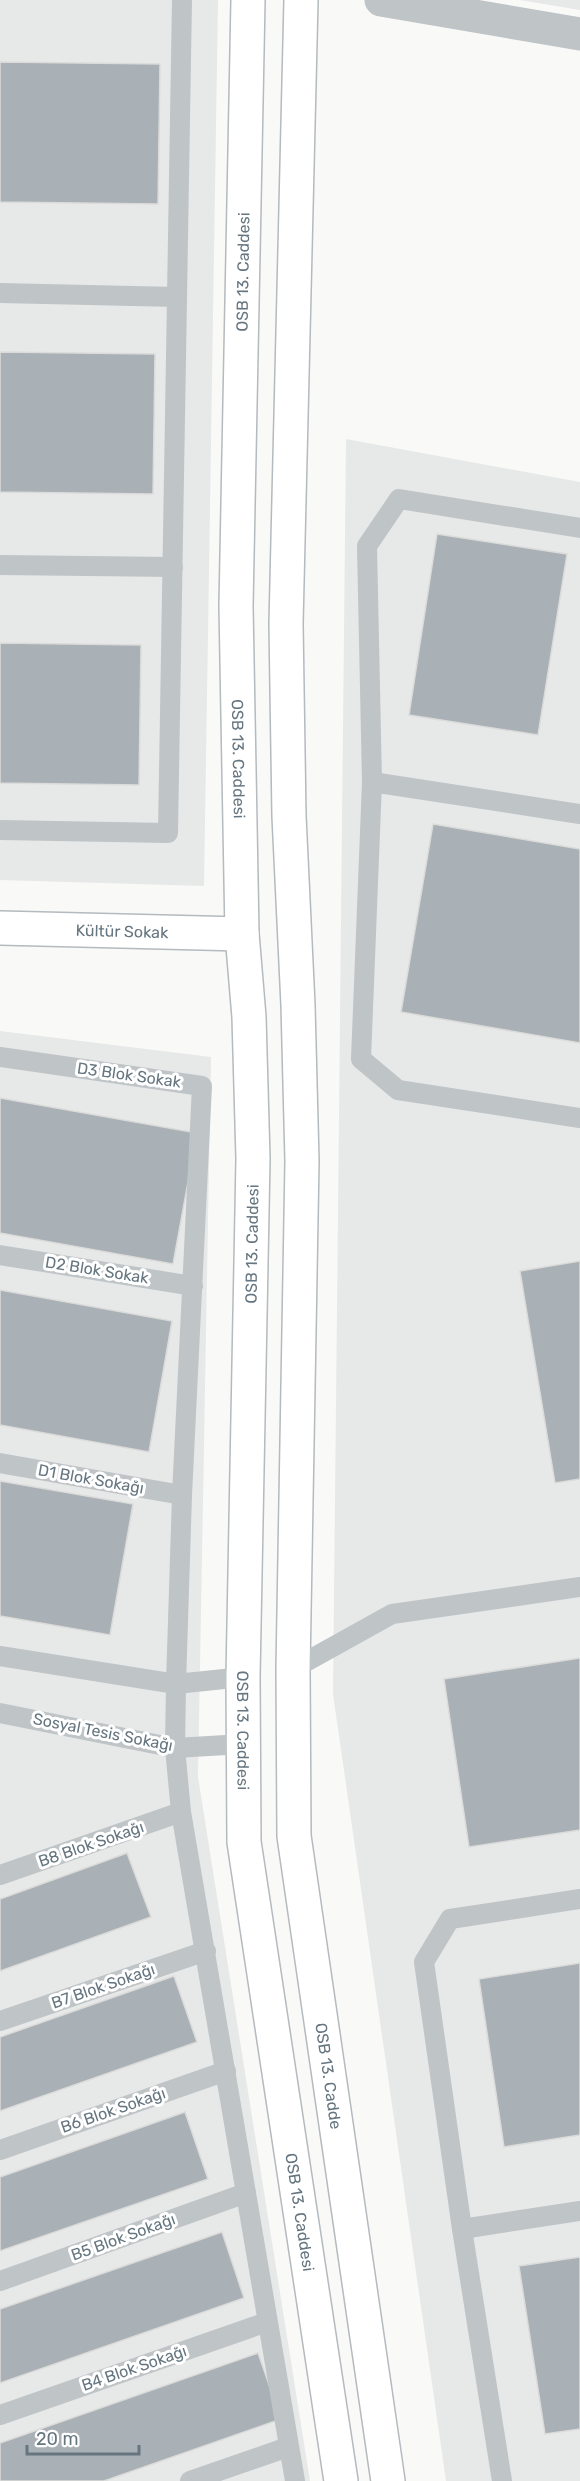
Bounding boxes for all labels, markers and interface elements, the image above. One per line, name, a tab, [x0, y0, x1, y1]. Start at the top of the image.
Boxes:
street label: OSB 13. Caddesi	[232, 212, 254, 332]
street label: OSB 13. Caddesi	[228, 699, 249, 819]
street label: Kültür Sokak	[75, 920, 169, 942]
street label: D3 Blok Sokak	[76, 1058, 183, 1092]
street label: OSB 13. Caddesi	[241, 1184, 263, 1304]
street label: D2 Blok Sokak	[44, 1252, 151, 1288]
street label: D1 Blok Sokağı	[37, 1460, 145, 1498]
street label: OSB 13. Caddesi	[233, 1670, 253, 1790]
street label: Sosyal Tesis Sokağı	[31, 1709, 175, 1755]
street label: B8 Blok Sokağı	[36, 1817, 146, 1871]
street label: B7 Blok Sokağı	[49, 1959, 157, 2013]
street label: OSB 13. Cadde	[312, 2021, 346, 2130]
street label: B6 Blok Sokağı	[58, 2083, 168, 2137]
street label: OSB 13. Caddesi	[282, 2152, 319, 2273]
street label: B5 Blok Sokağı	[68, 2209, 178, 2265]
street label: B4 Blok Sokağı	[79, 2341, 189, 2395]
scale bar	[27, 2418, 140, 2456]
text: 20 m	[36, 2428, 78, 2450]

